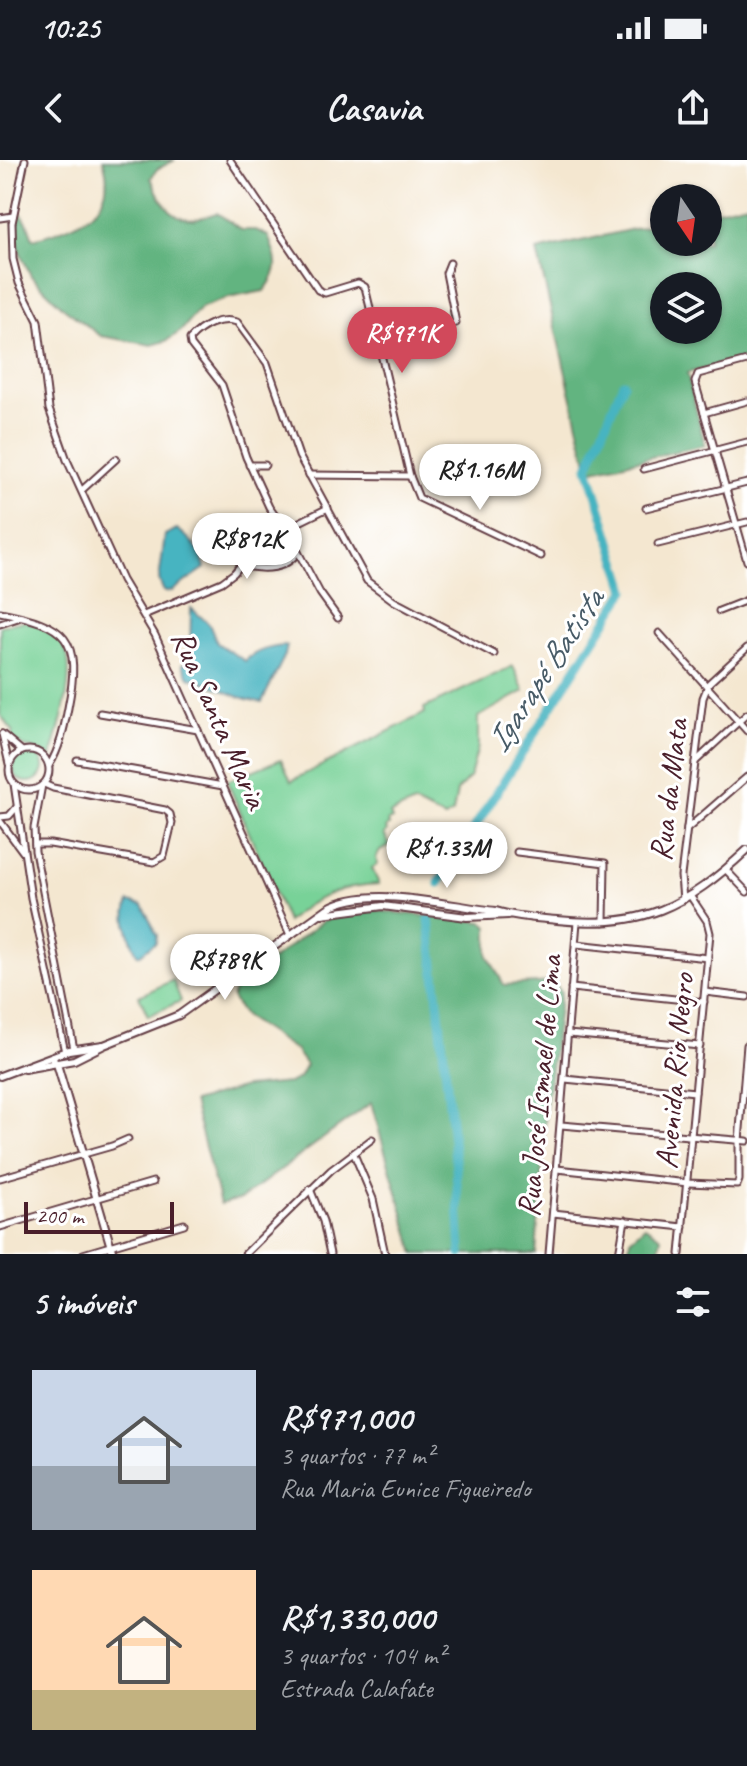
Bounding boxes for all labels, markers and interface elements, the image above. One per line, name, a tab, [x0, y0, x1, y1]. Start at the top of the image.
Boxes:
text: 10:25	[40, 9, 99, 47]
text: Casavia	[326, 85, 421, 131]
icon: back	[32, 86, 76, 130]
icon: share	[671, 86, 715, 130]
north arrow	[650, 184, 722, 256]
map controls	[650, 184, 722, 344]
button: layers	[650, 272, 722, 344]
pin: R$971K	[337, 307, 467, 375]
text: R$971K	[365, 316, 439, 349]
pin: R$1.16M	[406, 444, 554, 512]
text: R$1.16M	[437, 453, 523, 486]
pin: R$812K	[182, 513, 312, 581]
text: R$812K	[210, 522, 284, 555]
water label: Igarapé Batista	[476, 578, 615, 760]
street label: Rua Santa Maria	[162, 623, 278, 817]
street label: Rua da Mata	[639, 715, 698, 863]
pin: R$1.33M	[373, 822, 521, 890]
text: R$1.33M	[404, 831, 490, 864]
pin: R$789K	[160, 934, 290, 1002]
text: R$789K	[188, 943, 262, 976]
street label: Rua José Ismael de Lima	[508, 951, 572, 1219]
street label: Avenida Rio Negro	[646, 970, 704, 1170]
scale bar	[24, 1198, 174, 1234]
text: 200 m	[36, 1202, 83, 1230]
icon: filters	[671, 1280, 715, 1324]
text: 5 imóveis	[32, 1281, 134, 1324]
text: R$971,000	[280, 1396, 412, 1439]
icon: home	[96, 1402, 192, 1498]
text: 3 quartos · 77 m²	[280, 1439, 434, 1472]
text: Rua Maria Eunice Figueiredo	[280, 1472, 530, 1505]
text: R$1,330,000	[280, 1596, 434, 1639]
icon: home	[96, 1602, 192, 1698]
text: 3 quartos · 104 m²	[280, 1639, 445, 1672]
text: Estrada Calafate	[280, 1672, 433, 1705]

